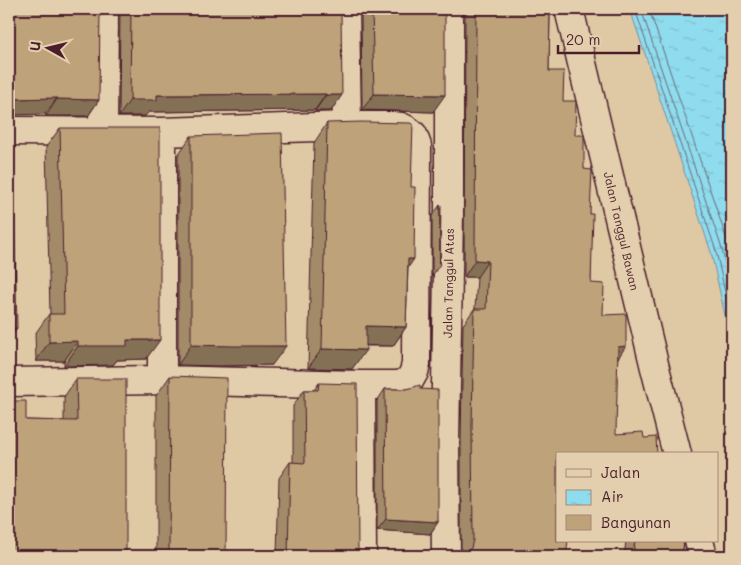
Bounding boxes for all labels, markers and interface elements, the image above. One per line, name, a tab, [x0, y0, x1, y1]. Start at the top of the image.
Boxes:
north arrow	[22, 22, 72, 72]
scale bar	[558, 22, 640, 54]
text: 20 m	[566, 29, 600, 49]
text: U	[25, 40, 45, 52]
street label: Jalan Tanggul Bawan	[601, 170, 643, 292]
street label: Jalan Tanggul Atas	[439, 228, 457, 338]
legend	[556, 452, 718, 542]
text: Jalan	[601, 462, 640, 482]
text: Air	[601, 486, 624, 506]
text: Bangunan	[601, 512, 671, 532]

